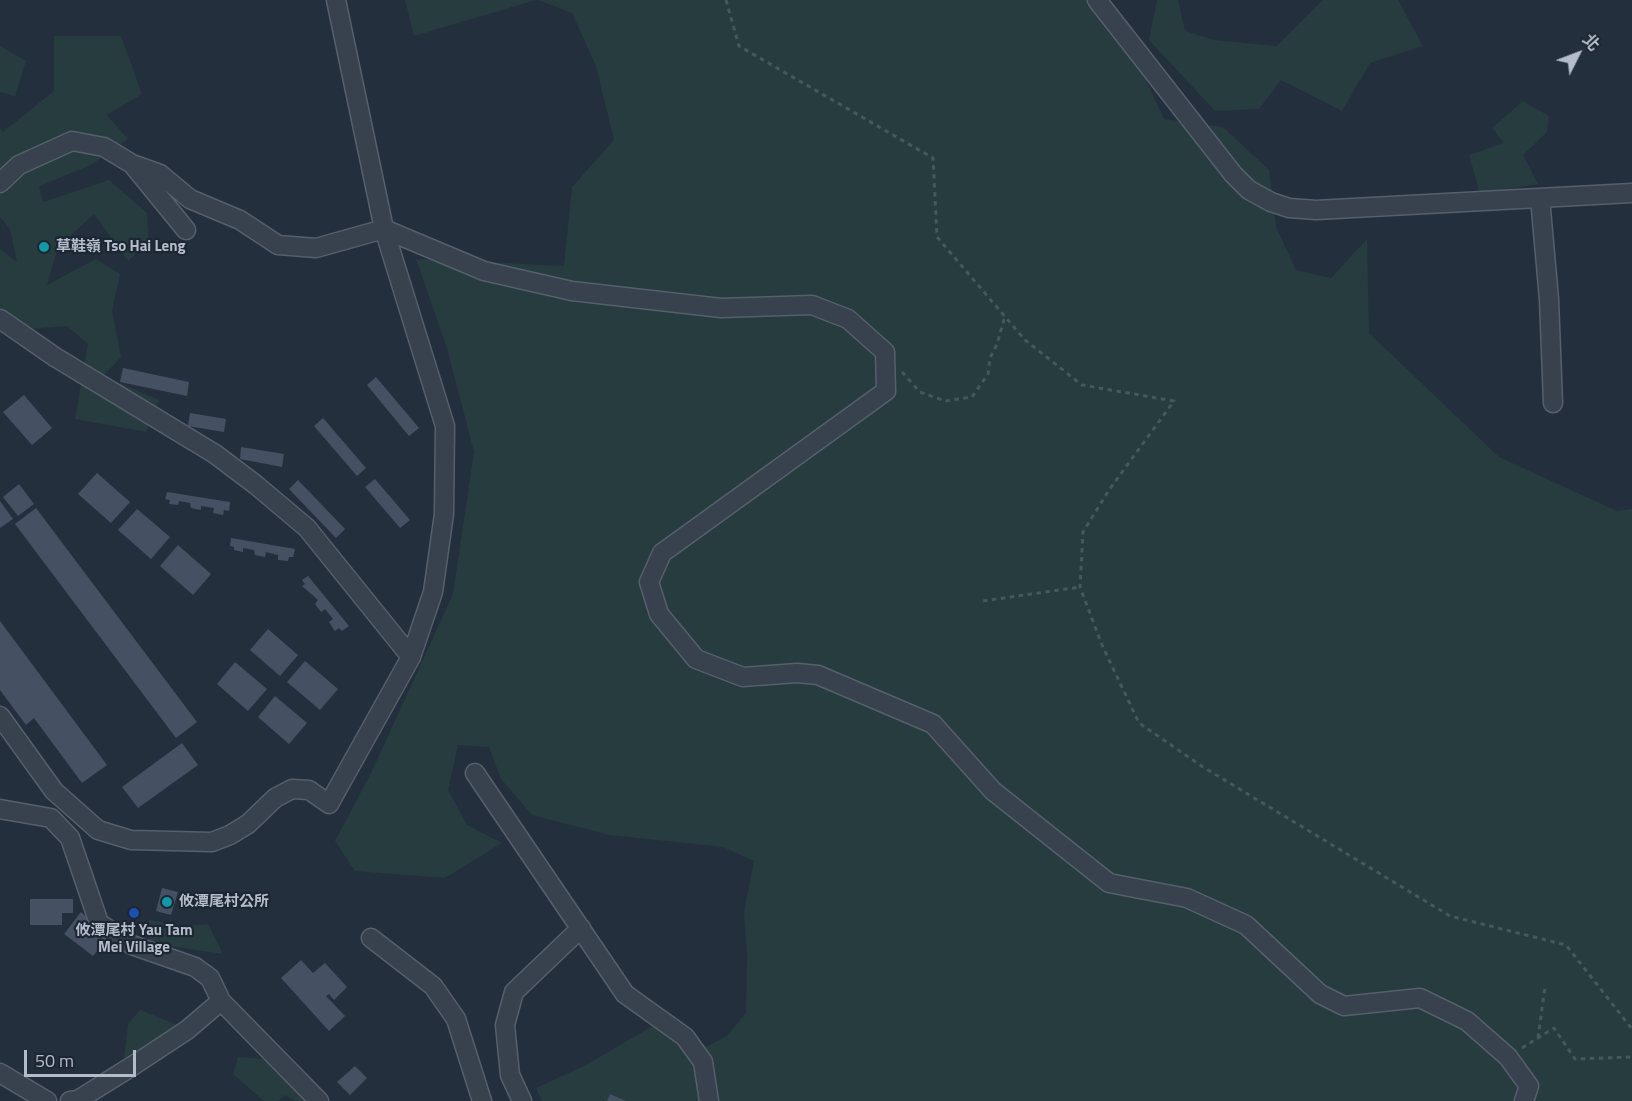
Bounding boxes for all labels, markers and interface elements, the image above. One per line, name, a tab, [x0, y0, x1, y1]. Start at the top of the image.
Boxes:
north arrow	[1548, 24, 1608, 84]
text: 北	[1577, 28, 1606, 56]
place label: 草鞋嶺 Tso Hai Leng	[56, 238, 186, 256]
marker: 草鞋嶺 Tso Hai Leng	[37, 240, 51, 254]
place label: 攸潭尾村公所	[179, 893, 269, 911]
marker: 攸潭尾村公所	[160, 895, 174, 909]
marker: 攸潭尾村 Yau Tam Mei Village	[127, 906, 141, 920]
place label: 攸潭尾村 Yau Tam Mei Village	[75, 922, 193, 957]
scale bar	[27, 1038, 140, 1076]
text: 50 m	[35, 1047, 74, 1074]

